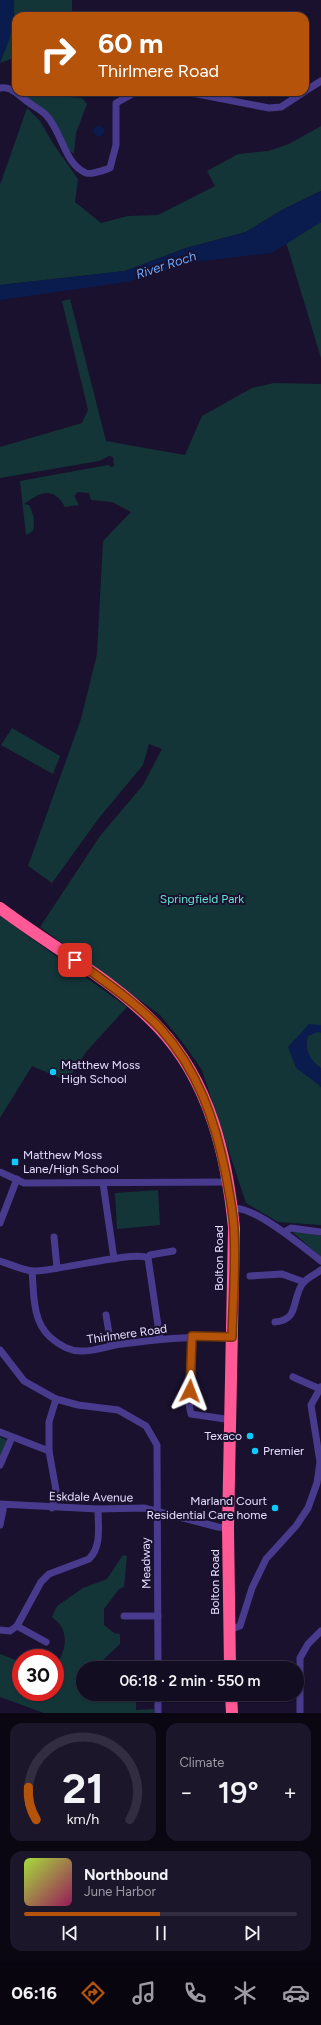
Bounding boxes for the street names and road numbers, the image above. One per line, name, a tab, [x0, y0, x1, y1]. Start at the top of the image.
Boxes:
street label: Bolton Road	[212, 1225, 226, 1291]
street label: Thirlmere Road	[86, 1321, 168, 1347]
street label: Eskdale Avenue	[49, 1489, 134, 1505]
street label: Meadway	[139, 1536, 153, 1589]
street label: Bolton Road	[208, 1549, 222, 1615]

